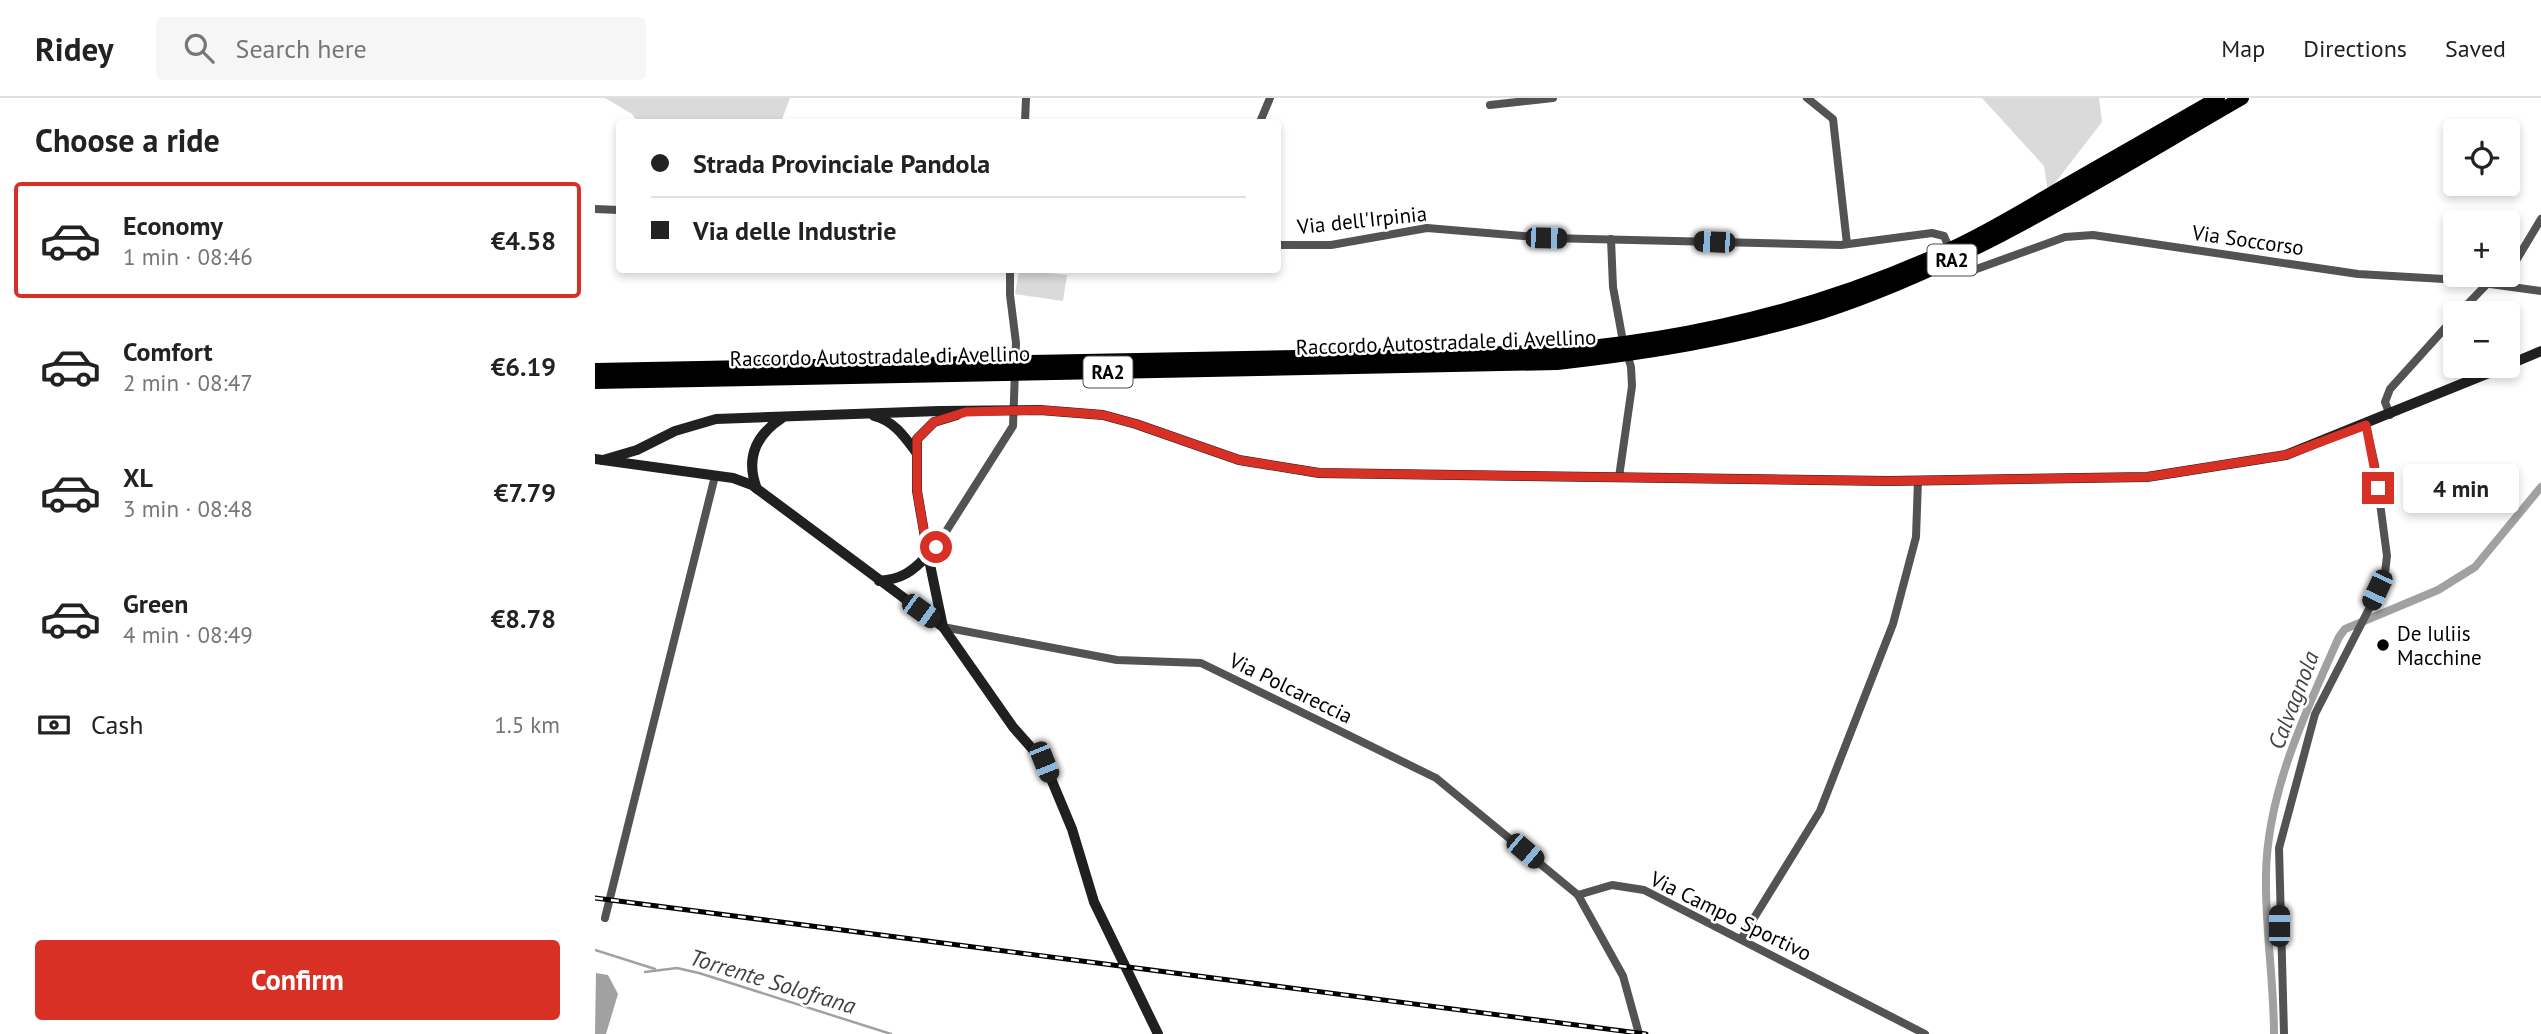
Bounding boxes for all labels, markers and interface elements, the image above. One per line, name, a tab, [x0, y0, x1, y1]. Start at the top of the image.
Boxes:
search box	[156, 17, 646, 80]
text: Ridey	[35, 27, 114, 70]
icon: search	[180, 29, 218, 67]
text: Search here	[236, 32, 367, 65]
text: Map	[2221, 33, 2265, 64]
text: Directions	[2303, 33, 2407, 64]
text: Saved	[2445, 33, 2506, 64]
text: Choose a ride	[35, 119, 220, 161]
map controls	[2443, 119, 2520, 378]
button: locate	[2443, 119, 2520, 196]
text: Strada Provinciale Pandola	[693, 147, 990, 180]
street label: Via dell'Irpinia	[1295, 200, 1428, 240]
icon: car	[39, 209, 102, 272]
text: Economy	[123, 209, 223, 242]
button: +	[2443, 210, 2520, 287]
text: Via delle Industrie	[693, 214, 896, 247]
street label: Via Soccorso	[2189, 219, 2306, 261]
text: €4.58	[491, 224, 556, 257]
car	[1525, 227, 1568, 249]
car	[1693, 231, 1736, 253]
text: 1 min · 08:46	[123, 242, 253, 271]
road number: RA2	[1927, 244, 1977, 276]
button: −	[2443, 301, 2520, 378]
street label: Raccordo Autostradale di Avellino	[1295, 323, 1597, 361]
icon: car	[39, 335, 102, 398]
text: Comfort	[123, 335, 213, 368]
street label: Raccordo Autostradale di Avellino	[730, 340, 1030, 372]
text: €6.19	[491, 350, 556, 383]
road number: RA2	[1084, 356, 1133, 388]
text: 2 min · 08:47	[123, 368, 253, 397]
icon: car	[39, 461, 102, 524]
text: XL	[123, 461, 153, 494]
callout: 4 min	[2403, 464, 2518, 512]
route end	[2362, 472, 2394, 504]
text: 4 min	[2433, 474, 2489, 503]
text: €7.79	[494, 476, 556, 509]
text: 3 min · 08:48	[123, 494, 253, 523]
route start	[920, 531, 952, 563]
car	[2359, 567, 2396, 613]
icon: car	[39, 587, 102, 650]
text: Green	[123, 587, 188, 620]
car	[898, 590, 945, 632]
text: €8.78	[491, 602, 556, 635]
text: 4 min · 08:49	[123, 620, 253, 649]
place label: De Iuliis Macchine	[2397, 620, 2482, 671]
marker: De Iuliis Macchine	[2375, 637, 2391, 653]
street label: Via Polcareccia	[1224, 646, 1357, 729]
water label: Calvagnola	[2261, 647, 2325, 753]
icon: cash	[35, 706, 73, 744]
text: Cash	[91, 708, 143, 741]
text: 1.5 km	[494, 710, 560, 739]
car	[1027, 739, 1062, 785]
car	[1503, 829, 1548, 873]
street label: Via Campo Sportivo	[1645, 865, 1816, 967]
car	[2269, 905, 2290, 947]
button: Confirm	[35, 940, 560, 1020]
water label: Torrente Solofrana	[687, 942, 859, 1020]

